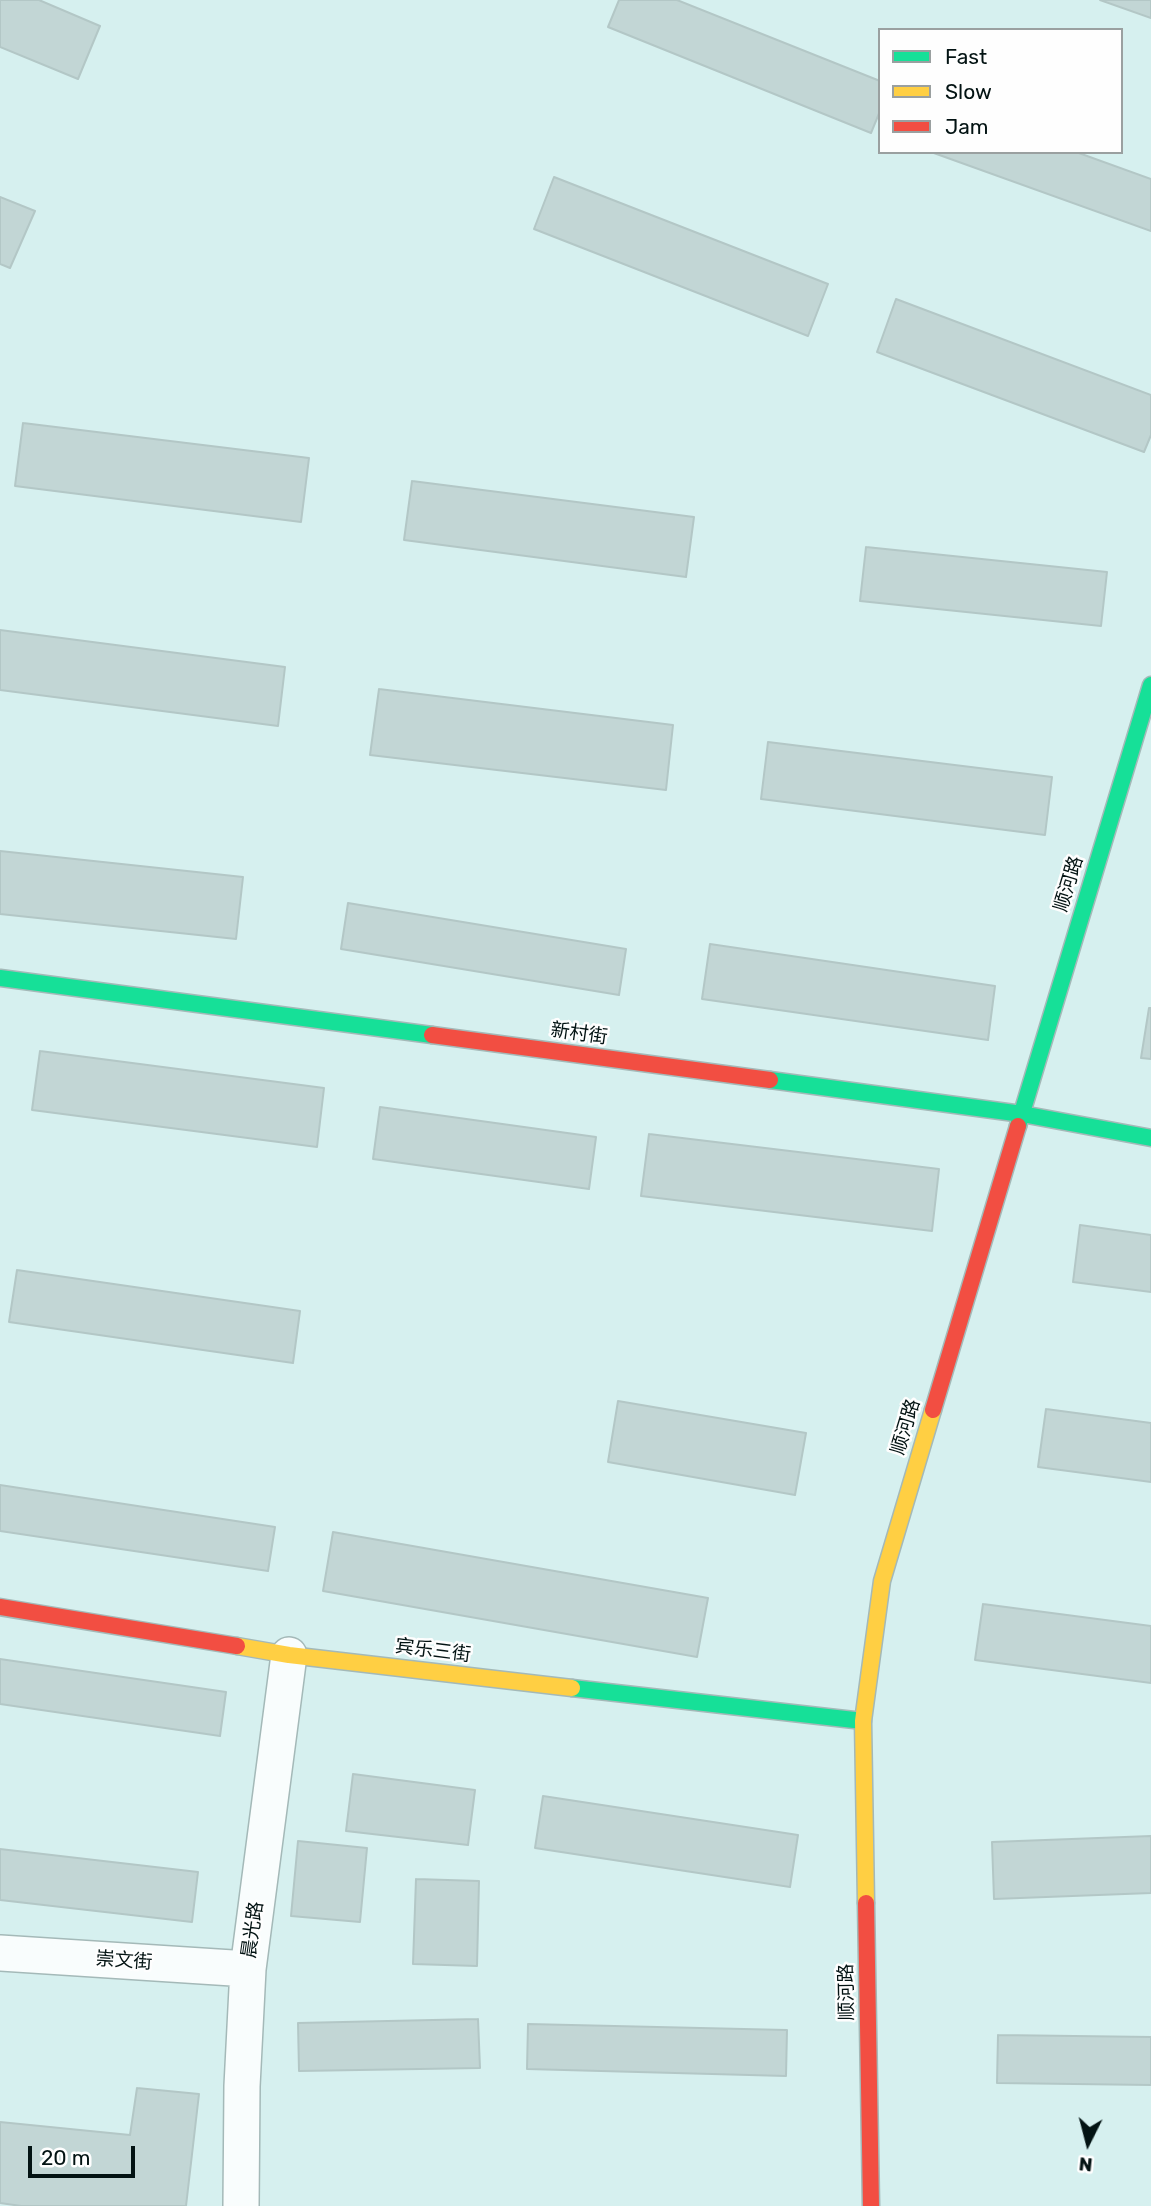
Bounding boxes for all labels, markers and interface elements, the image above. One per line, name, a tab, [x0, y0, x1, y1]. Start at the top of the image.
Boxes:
legend	[878, 28, 1123, 154]
text: Fast	[945, 44, 987, 69]
text: Slow	[945, 79, 992, 104]
text: Jam	[945, 114, 989, 139]
street label: 顺河路	[1050, 853, 1088, 915]
street label: 新村街	[549, 1019, 609, 1049]
street label: 顺河路	[887, 1396, 925, 1458]
street label: 宾乐三街	[394, 1635, 472, 1667]
street label: 晨光路	[238, 1900, 268, 1960]
street label: 崇文街	[95, 1948, 153, 1974]
street label: 顺河路	[835, 1963, 859, 2021]
north arrow	[1053, 2108, 1123, 2178]
scale bar	[32, 2132, 138, 2176]
text: 20 m	[41, 2145, 90, 2170]
text: N	[1078, 2152, 1094, 2177]

